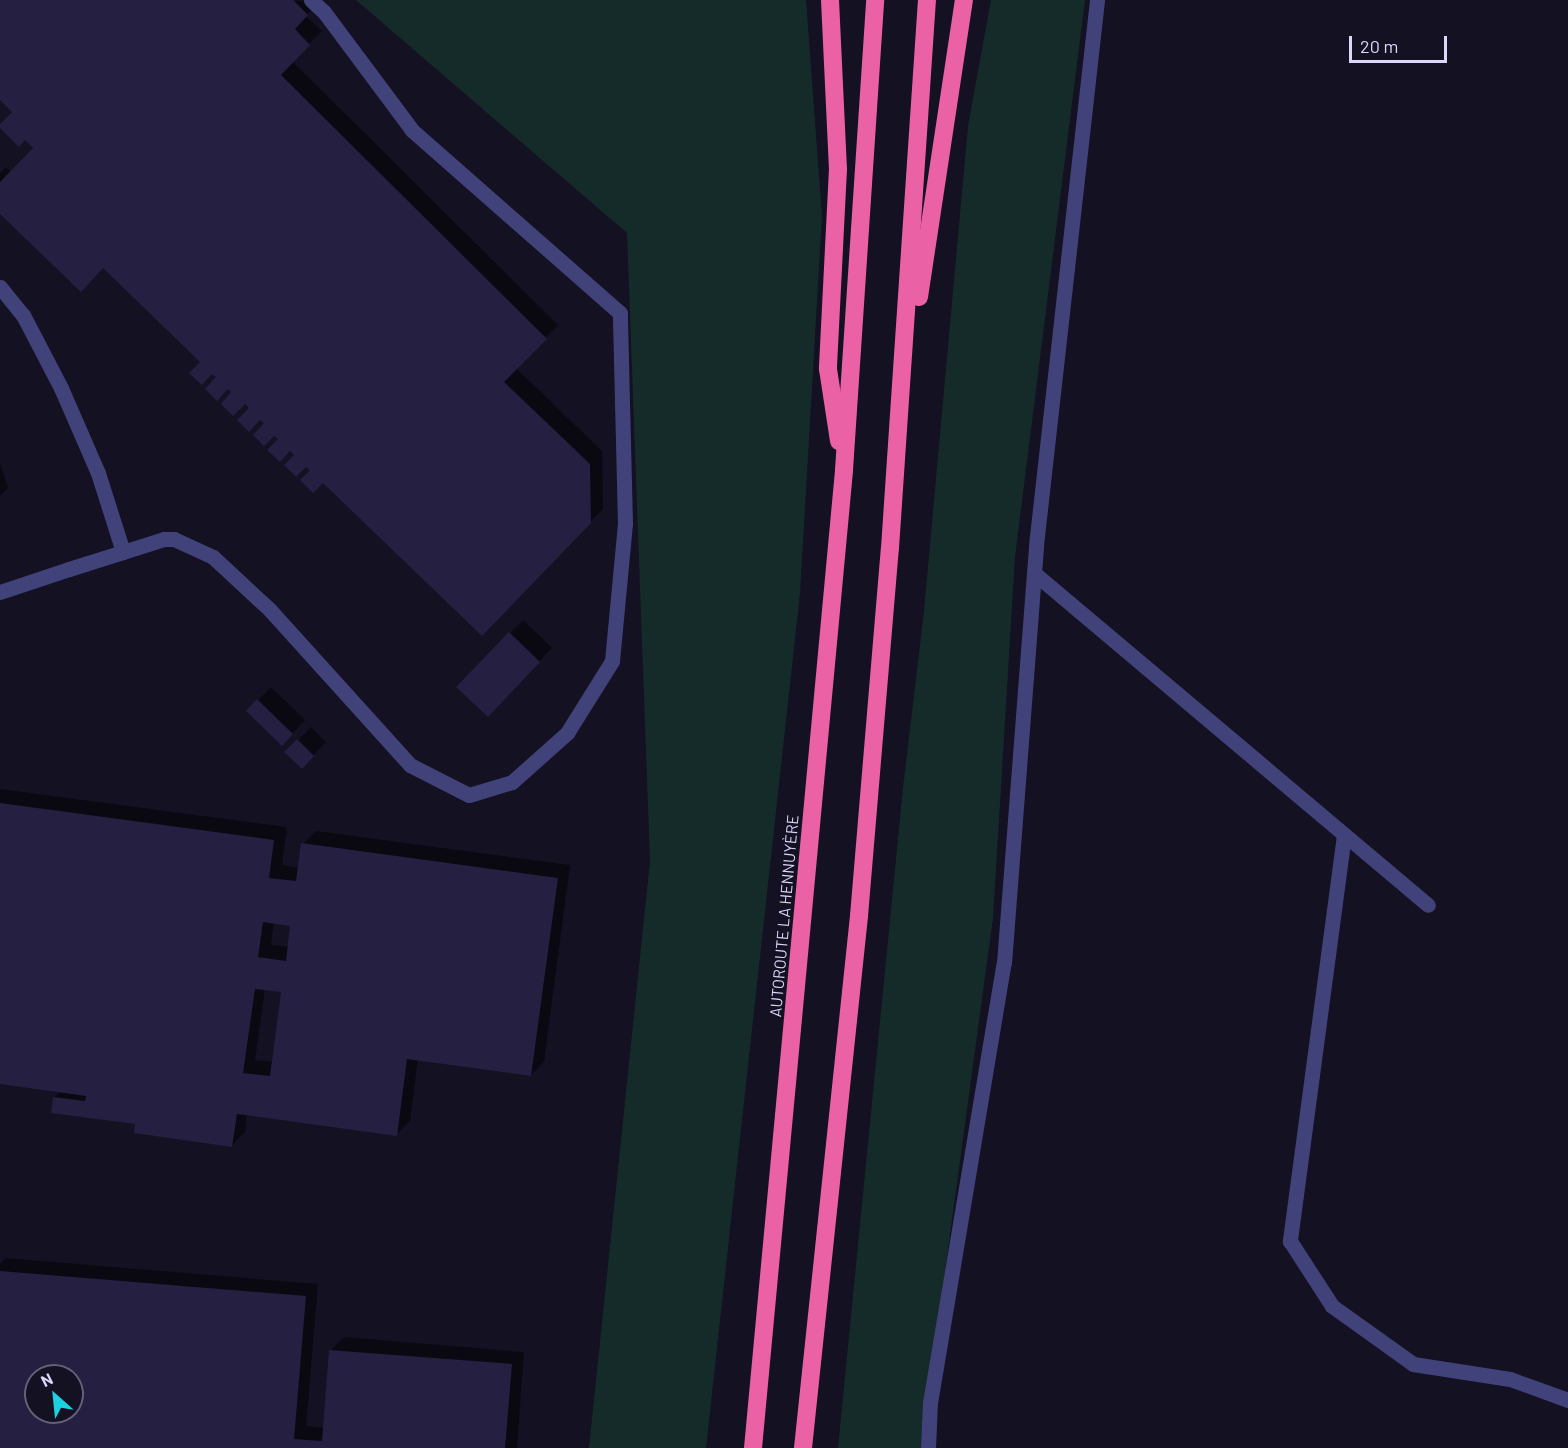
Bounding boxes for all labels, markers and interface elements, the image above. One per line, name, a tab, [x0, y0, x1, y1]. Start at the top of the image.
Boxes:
scale bar	[1352, 24, 1450, 62]
text: 20 m	[1360, 35, 1398, 57]
street label: AUTOROUTE LA HENNUYÈRE	[766, 814, 802, 1018]
north arrow	[24, 1364, 84, 1424]
text: N	[37, 1368, 56, 1390]

